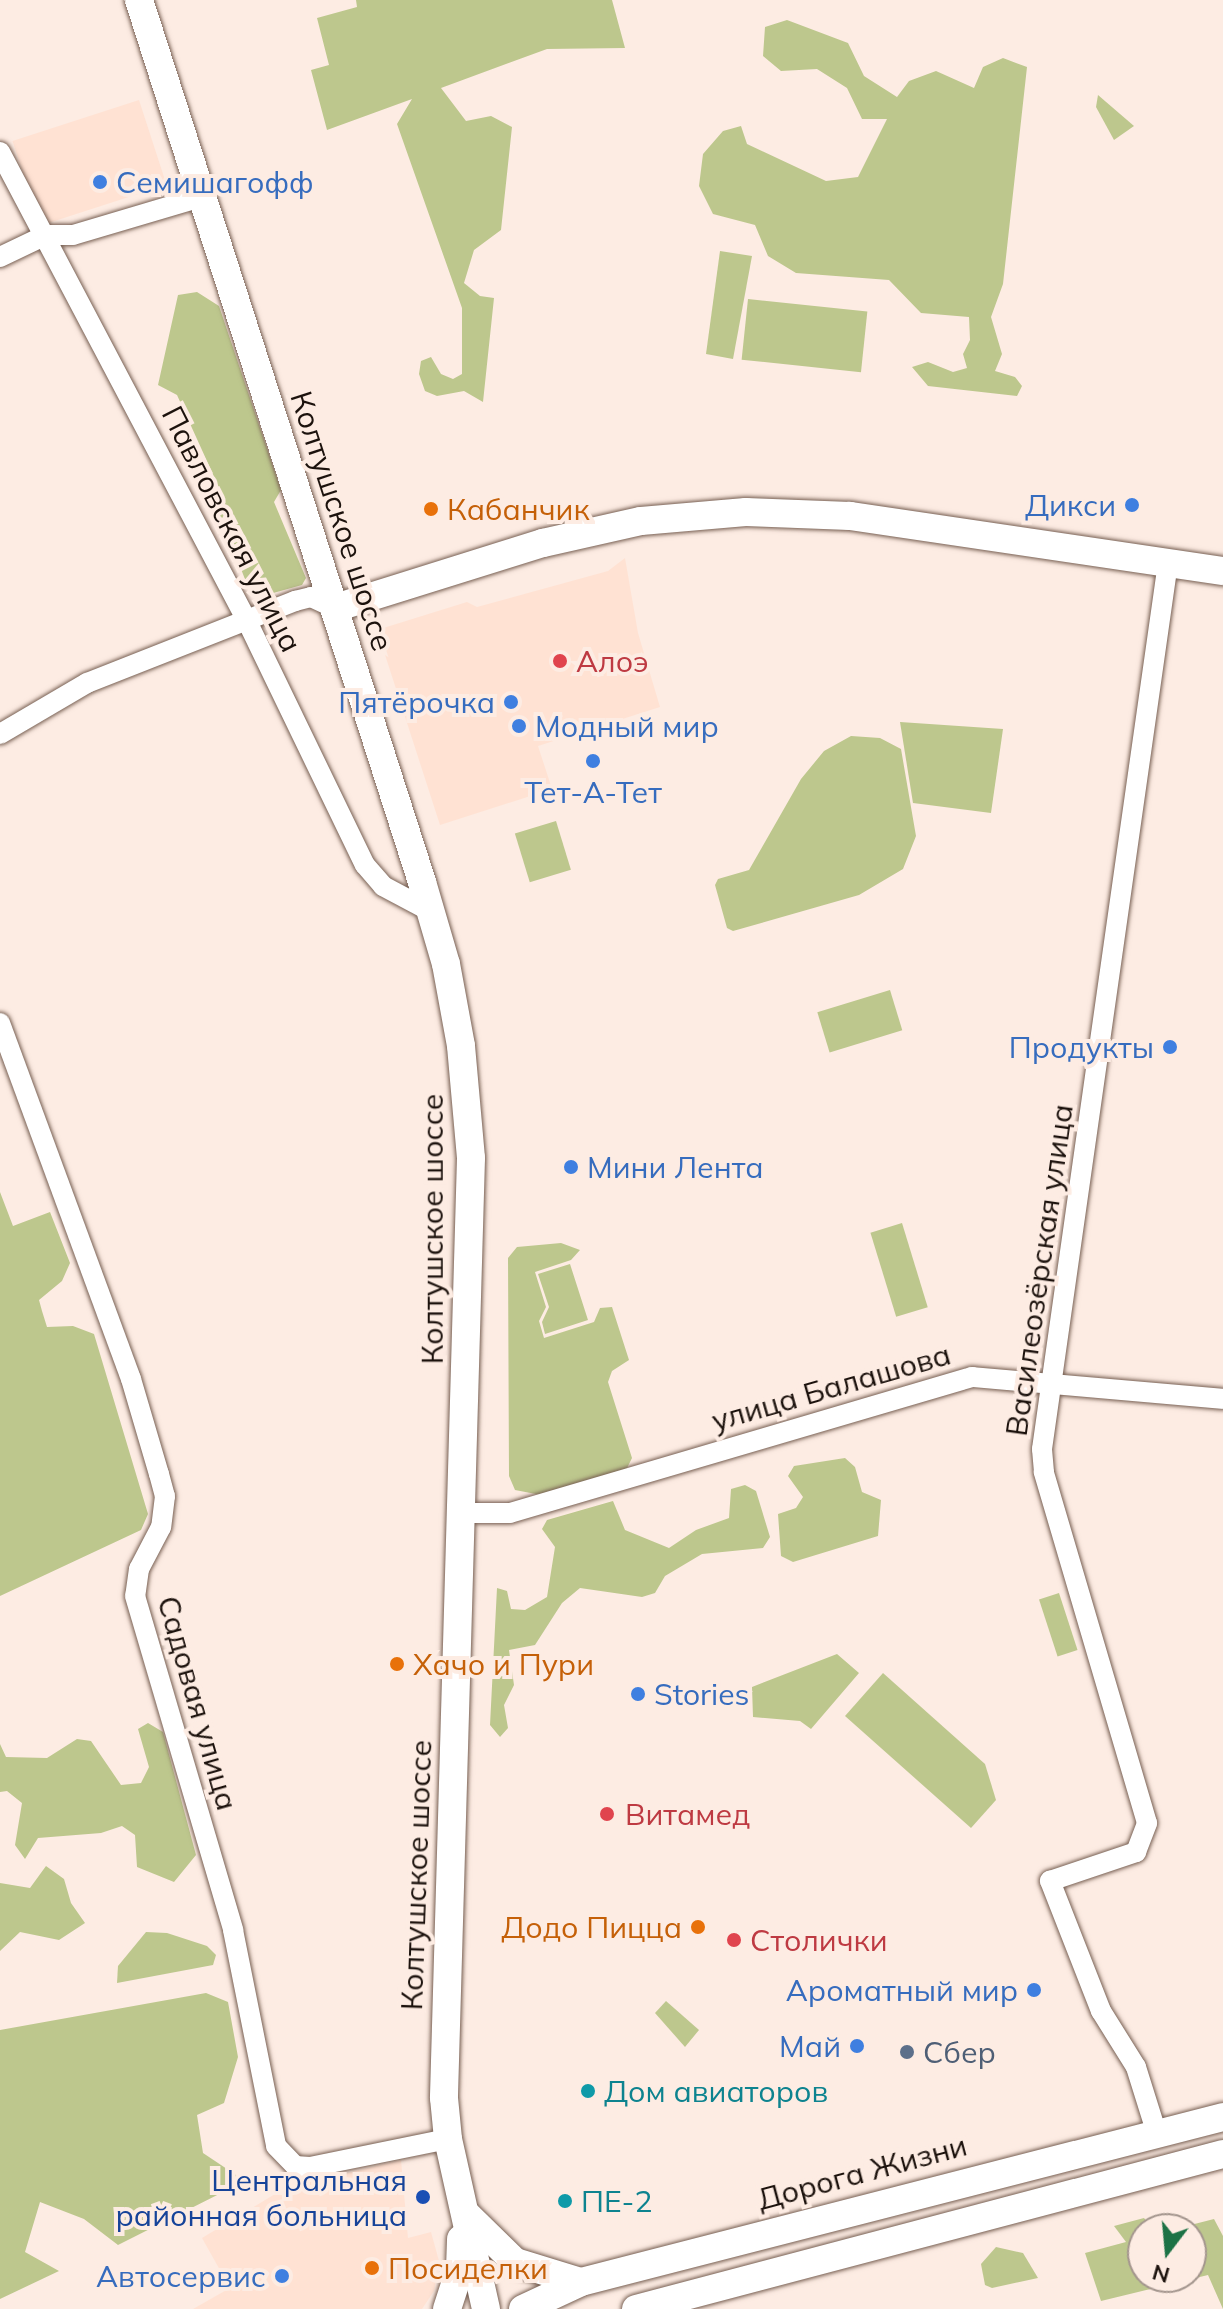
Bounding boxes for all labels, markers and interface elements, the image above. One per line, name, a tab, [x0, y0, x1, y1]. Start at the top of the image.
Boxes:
place label: Семишагофф	[116, 164, 313, 200]
marker: Семишагофф	[91, 173, 109, 191]
street label: Колтушское шоссе	[283, 387, 401, 655]
street label: Павловская улица	[154, 400, 310, 658]
place label: Дикси	[1025, 487, 1116, 523]
place label: Кабанчик	[447, 491, 590, 527]
marker: Дикси	[1123, 496, 1141, 514]
marker: Кабанчик	[422, 500, 440, 518]
place label: Алоэ	[576, 643, 649, 679]
marker: Алоэ	[551, 652, 569, 670]
place label: Пятёрочка	[338, 684, 495, 720]
marker: Пятёрочка	[502, 693, 520, 711]
place label: Модный мир	[535, 708, 719, 744]
marker: Модный мир	[510, 717, 528, 735]
marker: Тет-А-Тет	[584, 752, 602, 770]
place label: Тет-А-Тет	[524, 774, 662, 810]
place label: Продукты	[1009, 1029, 1154, 1065]
marker: Продукты	[1161, 1038, 1179, 1056]
street label: Колтушское шоссе	[414, 1094, 450, 1364]
street label: Василеозёрская улица	[998, 1102, 1080, 1438]
place label: Мини Лента	[587, 1149, 764, 1185]
marker: Мини Лента	[562, 1158, 580, 1176]
street label: улица Балашова	[707, 1336, 955, 1438]
street label: Садовая улица	[150, 1592, 246, 1814]
place label: Хачо и Пури	[413, 1646, 594, 1682]
marker: Хачо и Пури	[388, 1655, 406, 1673]
place label: Stories	[654, 1676, 749, 1712]
marker: Stories	[629, 1685, 647, 1703]
street label: Колтушское шоссе	[393, 1739, 439, 2011]
place label: Витамед	[625, 1796, 750, 1832]
marker: Витамед	[596, 1803, 618, 1825]
place label: Додо Пицца	[501, 1909, 682, 1945]
marker: Додо Пицца	[689, 1918, 707, 1936]
place label: Столички	[750, 1922, 888, 1958]
marker: Столички	[725, 1931, 743, 1949]
place label: Ароматный мир	[786, 1972, 1018, 2008]
marker: Ароматный мир	[1025, 1981, 1043, 1999]
place label: Май	[779, 2028, 841, 2064]
place label: Сбер	[923, 2034, 996, 2070]
marker: Май	[848, 2037, 866, 2055]
marker: Сбер	[898, 2043, 916, 2061]
place label: Дом авиаторов	[604, 2073, 828, 2109]
marker: Дом авиаторов	[579, 2082, 597, 2100]
street label: Дорога Жизни	[753, 2127, 971, 2217]
place label: Центральная районная больница	[116, 2162, 407, 2232]
place label: ПЕ-2	[581, 2183, 652, 2219]
marker: Центральная районная больница	[414, 2188, 432, 2206]
marker: ПЕ-2	[556, 2192, 574, 2210]
north arrow	[1127, 2213, 1207, 2293]
place label: Посиделки	[388, 2250, 548, 2286]
place label: Автосервис	[96, 2258, 266, 2294]
text: N	[1149, 2258, 1173, 2290]
marker: Посиделки	[363, 2259, 381, 2277]
marker: Автосервис	[273, 2267, 291, 2285]

